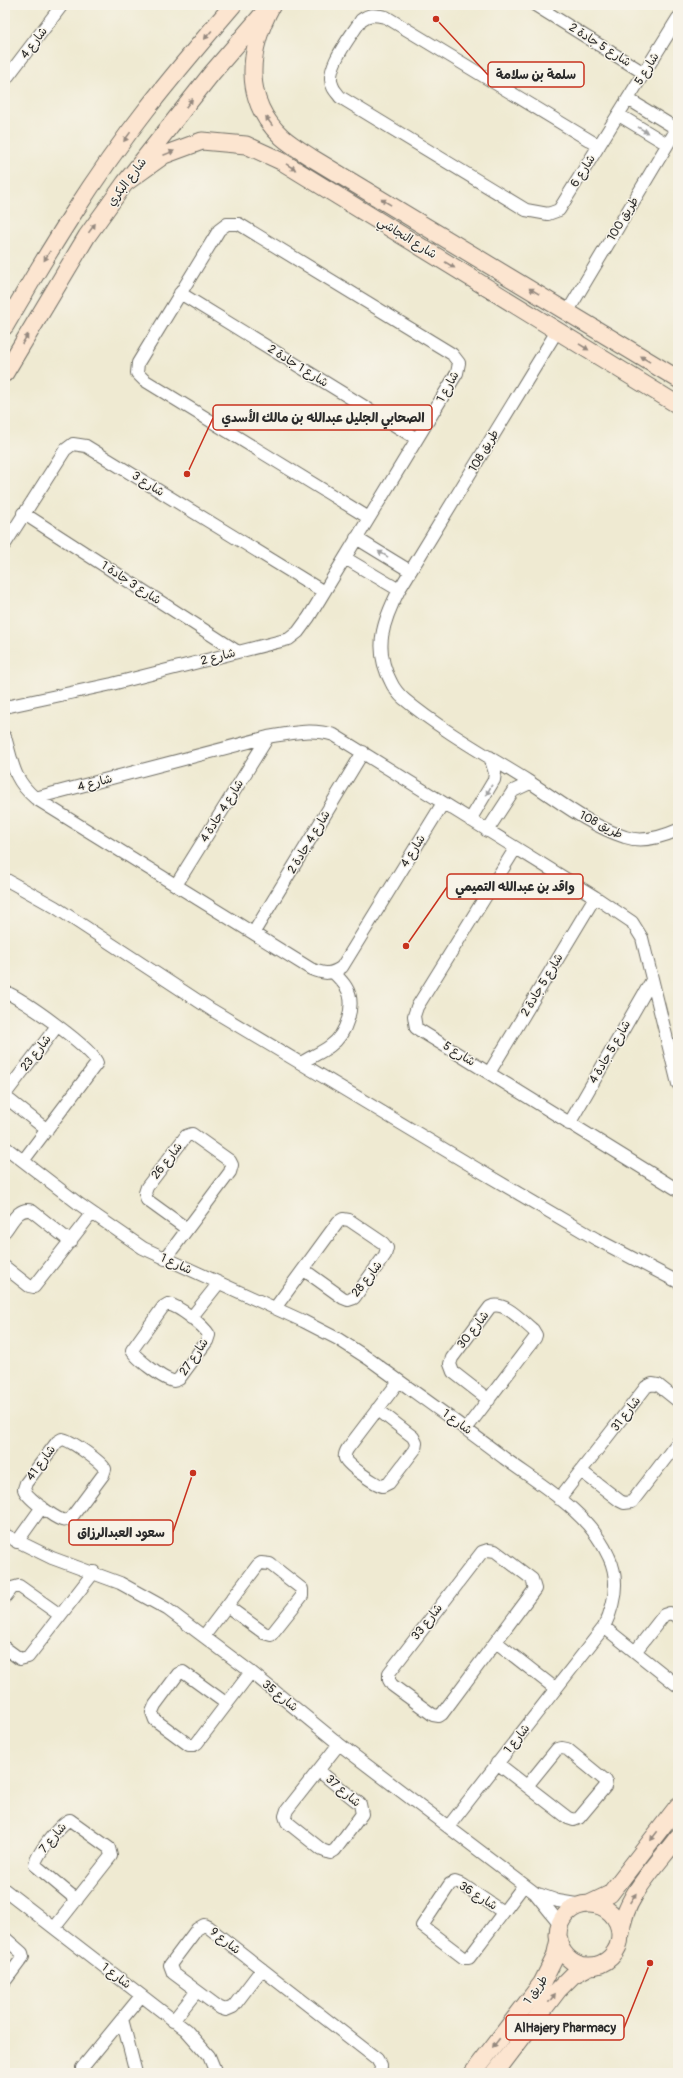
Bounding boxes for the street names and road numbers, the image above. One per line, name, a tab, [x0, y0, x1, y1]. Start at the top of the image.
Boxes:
street label: شارع 5 جادة 2	[566, 20, 634, 71]
street label: شارع 4	[17, 24, 51, 62]
street label: شارع 5	[631, 50, 664, 88]
street label: شارع 6	[567, 152, 600, 191]
street label: شارع البكري	[104, 155, 151, 210]
street label: طريق 100	[604, 194, 642, 244]
street label: شارع النجاشي	[373, 214, 439, 265]
street label: شارع 1 جادة 2	[264, 341, 331, 391]
street label: شارع 1	[433, 369, 464, 406]
street label: طريق 108	[466, 427, 502, 475]
street label: شارع 3	[129, 468, 167, 501]
street label: شارع 3 جادة 1	[98, 558, 164, 609]
street label: شارع 2	[199, 645, 237, 670]
street label: شارع 4	[76, 771, 114, 796]
street label: شارع 4 جادة 4	[197, 777, 248, 846]
street label: شارع 4 جادة 2	[284, 808, 335, 877]
street label: طريق 108	[577, 808, 625, 842]
street label: شارع 4	[397, 832, 430, 871]
street label: شارع 5 جادة 2	[517, 951, 567, 1020]
street label: شارع 5 جادة 4	[586, 1018, 635, 1087]
street label: شارع 23	[17, 1032, 56, 1075]
street label: شارع 5	[440, 1038, 478, 1071]
street label: شارع 26	[148, 1140, 187, 1183]
street label: شارع 1	[157, 1250, 194, 1279]
street label: شارع 28	[348, 1258, 386, 1301]
street label: شارع 30	[454, 1308, 493, 1352]
street label: شارع 27	[176, 1336, 213, 1379]
street label: شارع 31	[608, 1394, 645, 1435]
street label: شارع 1	[439, 1406, 475, 1439]
street label: شارع 41	[23, 1442, 60, 1484]
street label: شارع 33	[408, 1601, 447, 1644]
street label: شارع 35	[258, 1677, 301, 1716]
street label: شارع 1	[501, 1721, 534, 1757]
street label: شارع 37	[322, 1772, 364, 1811]
street label: شارع 7	[36, 1820, 71, 1857]
street label: شارع 36	[456, 1878, 500, 1914]
street label: شارع 9	[206, 1924, 243, 1958]
street label: شارع 1	[98, 1960, 134, 1993]
street label: طريق 1	[521, 1972, 551, 2008]

